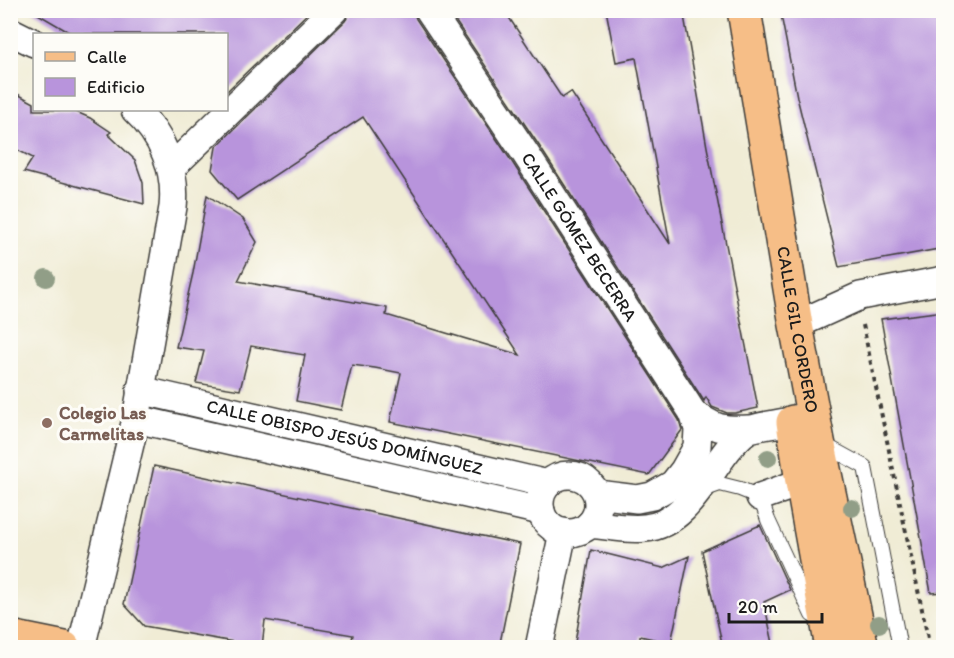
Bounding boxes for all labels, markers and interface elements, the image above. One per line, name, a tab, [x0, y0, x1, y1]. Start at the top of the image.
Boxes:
legend	[33, 33, 228, 111]
text: Calle	[87, 46, 127, 68]
text: Edificio	[87, 76, 145, 98]
street label: CALLE GÓMEZ BECERRA	[517, 148, 642, 326]
street label: CALLE GIL CORDERO	[772, 245, 823, 415]
street label: CALLE OBISPO JESÚS DOMÍNGUEZ	[204, 395, 485, 480]
place label: Colegio Las Carmelitas	[59, 402, 146, 445]
marker: Colegio Las Carmelitas	[40, 416, 54, 430]
scale bar	[729, 586, 822, 624]
text: 20 m	[738, 596, 778, 618]

